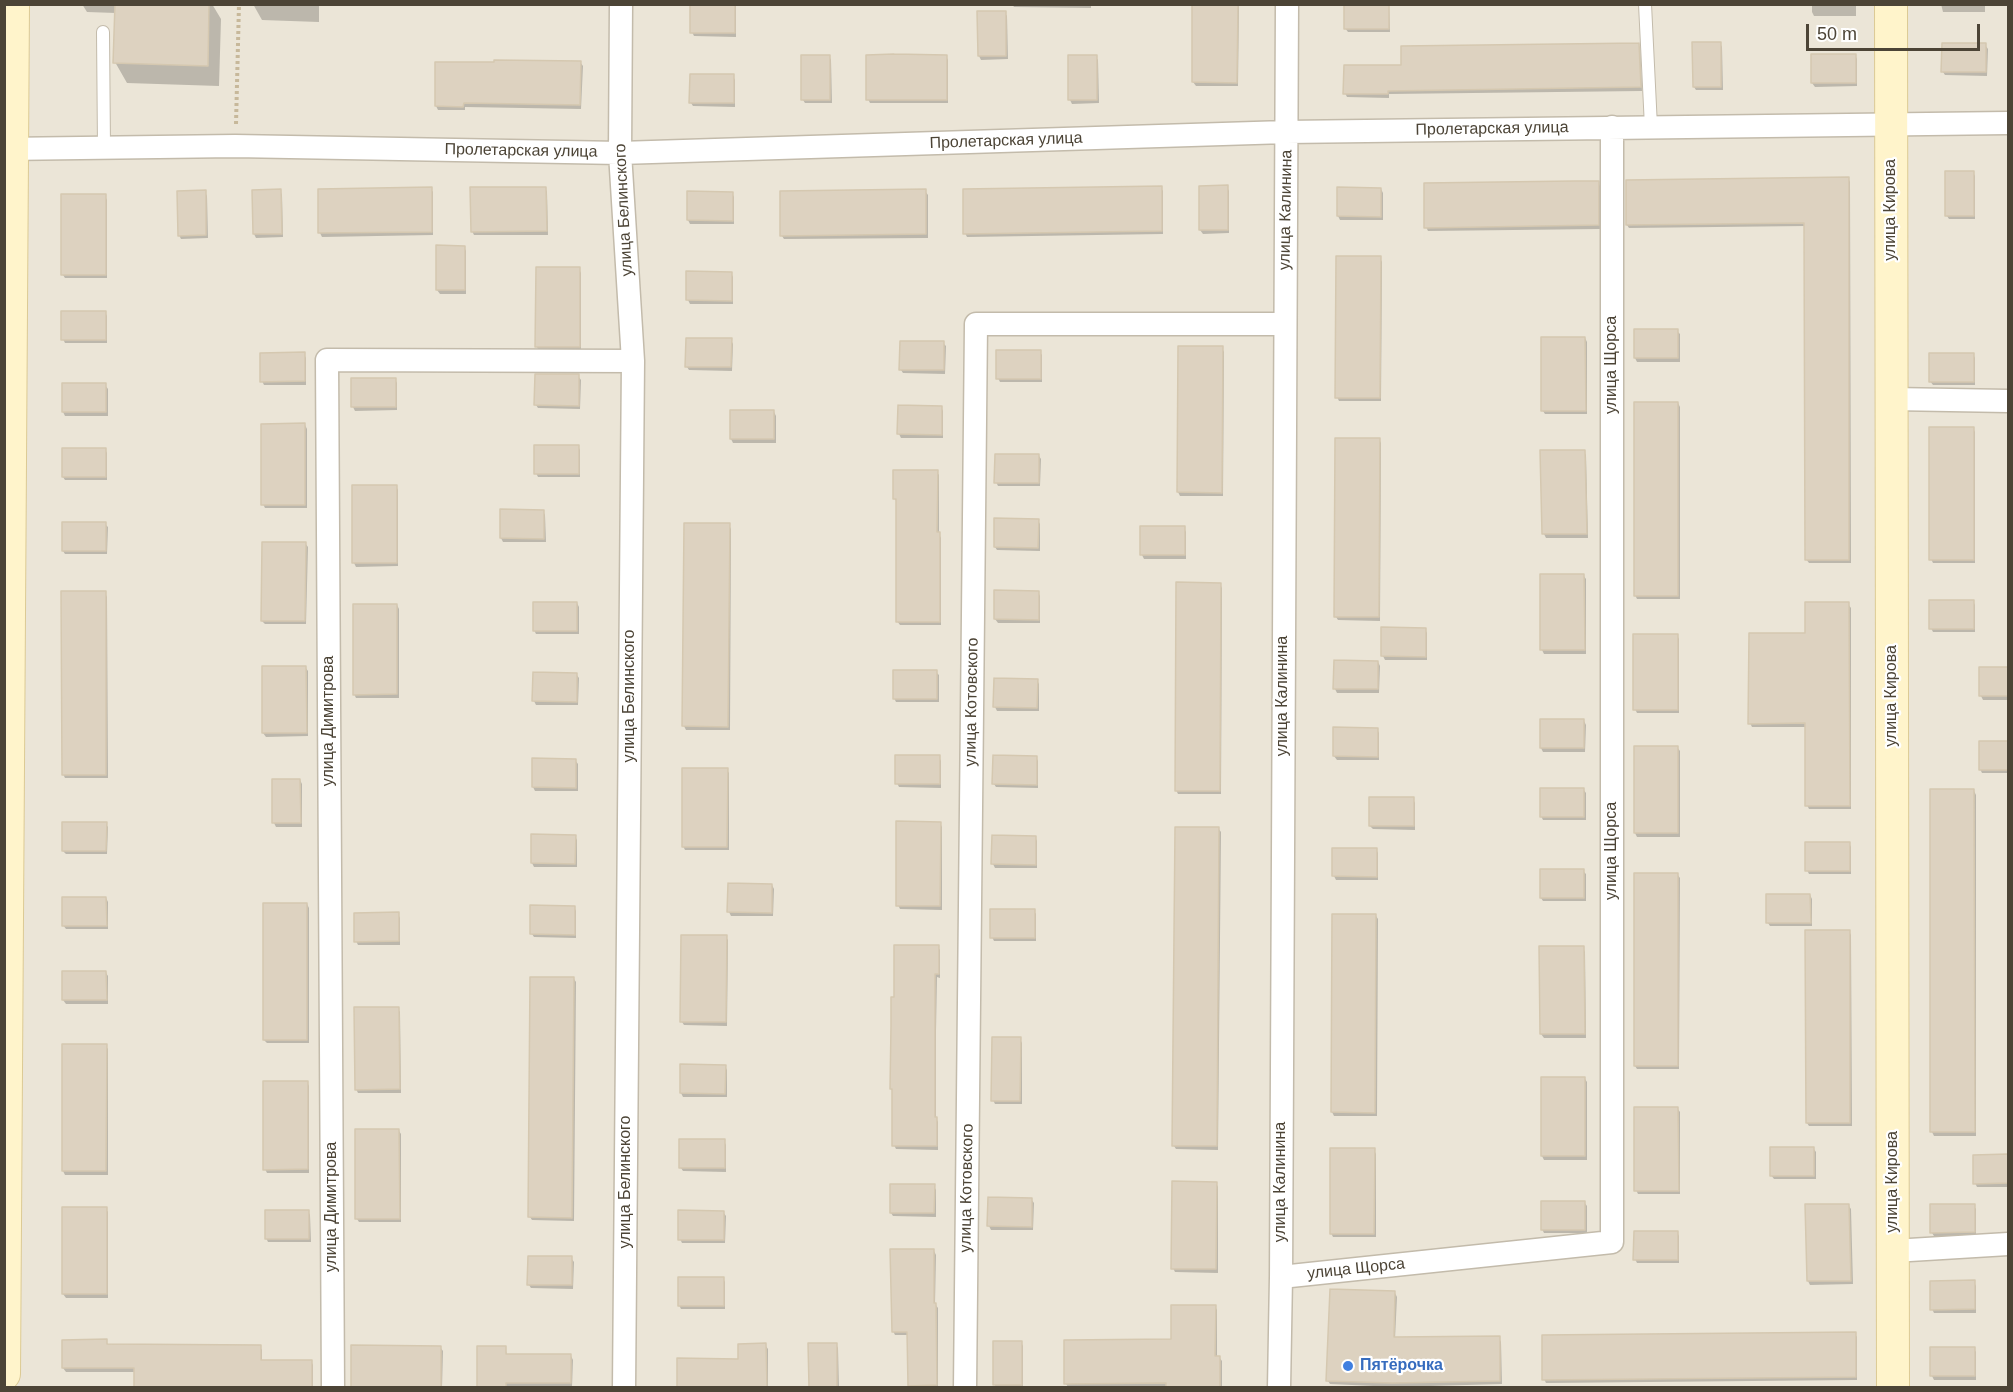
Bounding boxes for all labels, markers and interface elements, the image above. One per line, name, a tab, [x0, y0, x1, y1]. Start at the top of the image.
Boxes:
scale bar	[1809, 12, 1983, 50]
text: 50 m	[1817, 24, 1857, 44]
street label: Пролетарская улица	[1415, 118, 1569, 140]
street label: Пролетарская улица	[929, 129, 1083, 153]
street label: Пролетарская улица	[444, 140, 598, 162]
street label: улица Белинского	[611, 143, 637, 277]
street label: улица Калинина	[1275, 150, 1297, 270]
street label: улица Кирова	[1881, 159, 1901, 261]
street label: улица Щорса	[1602, 316, 1622, 414]
street label: улица Белинского	[620, 630, 640, 762]
street label: улица Калинина	[1273, 636, 1293, 756]
street label: улица Котовского	[961, 637, 983, 767]
street label: улица Кирова	[1882, 645, 1902, 747]
street label: улица Димитрова	[319, 656, 339, 786]
street label: улица Щорса	[1602, 802, 1622, 900]
street label: улица Белинского	[616, 1116, 636, 1248]
street label: улица Калинина	[1271, 1122, 1291, 1242]
street label: улица Котовского	[956, 1123, 978, 1253]
street label: улица Кирова	[1883, 1131, 1903, 1233]
street label: улица Димитрова	[322, 1142, 342, 1272]
street label: улица Щорса	[1306, 1254, 1406, 1284]
place label: Пятёрочка	[1360, 1356, 1443, 1376]
marker: Пятёрочка	[1341, 1359, 1355, 1373]

